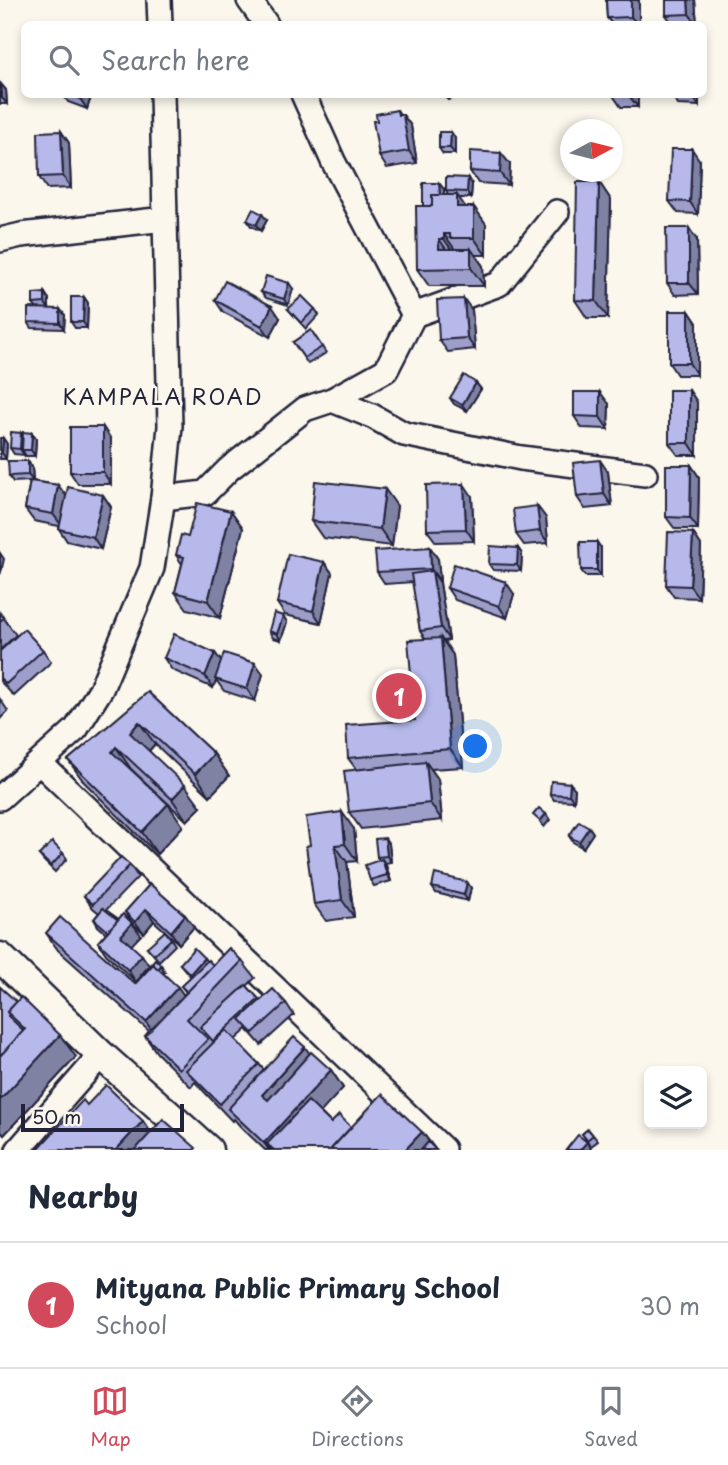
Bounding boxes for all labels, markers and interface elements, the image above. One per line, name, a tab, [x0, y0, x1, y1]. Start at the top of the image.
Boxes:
search box	[21, 21, 707, 98]
text: Search here	[101, 40, 250, 79]
icon: search	[45, 41, 83, 79]
north arrow	[560, 119, 623, 182]
district label: KAMPALA ROAD	[62, 380, 264, 412]
pin: 1	[376, 670, 422, 722]
your location	[458, 729, 492, 763]
map controls	[644, 1066, 707, 1129]
button: layers	[644, 1066, 707, 1129]
scale bar	[21, 1101, 184, 1133]
text: 50 m	[32, 1102, 81, 1130]
text: Nearby	[28, 1173, 138, 1218]
text: Mityana Public Primary School	[95, 1268, 500, 1307]
text: 1	[46, 1288, 57, 1323]
text: 30 m	[639, 1288, 700, 1323]
text: School	[95, 1307, 167, 1342]
tab: Map	[90, 1382, 131, 1452]
tab: Directions	[311, 1382, 404, 1452]
tab: Saved	[584, 1382, 638, 1452]

